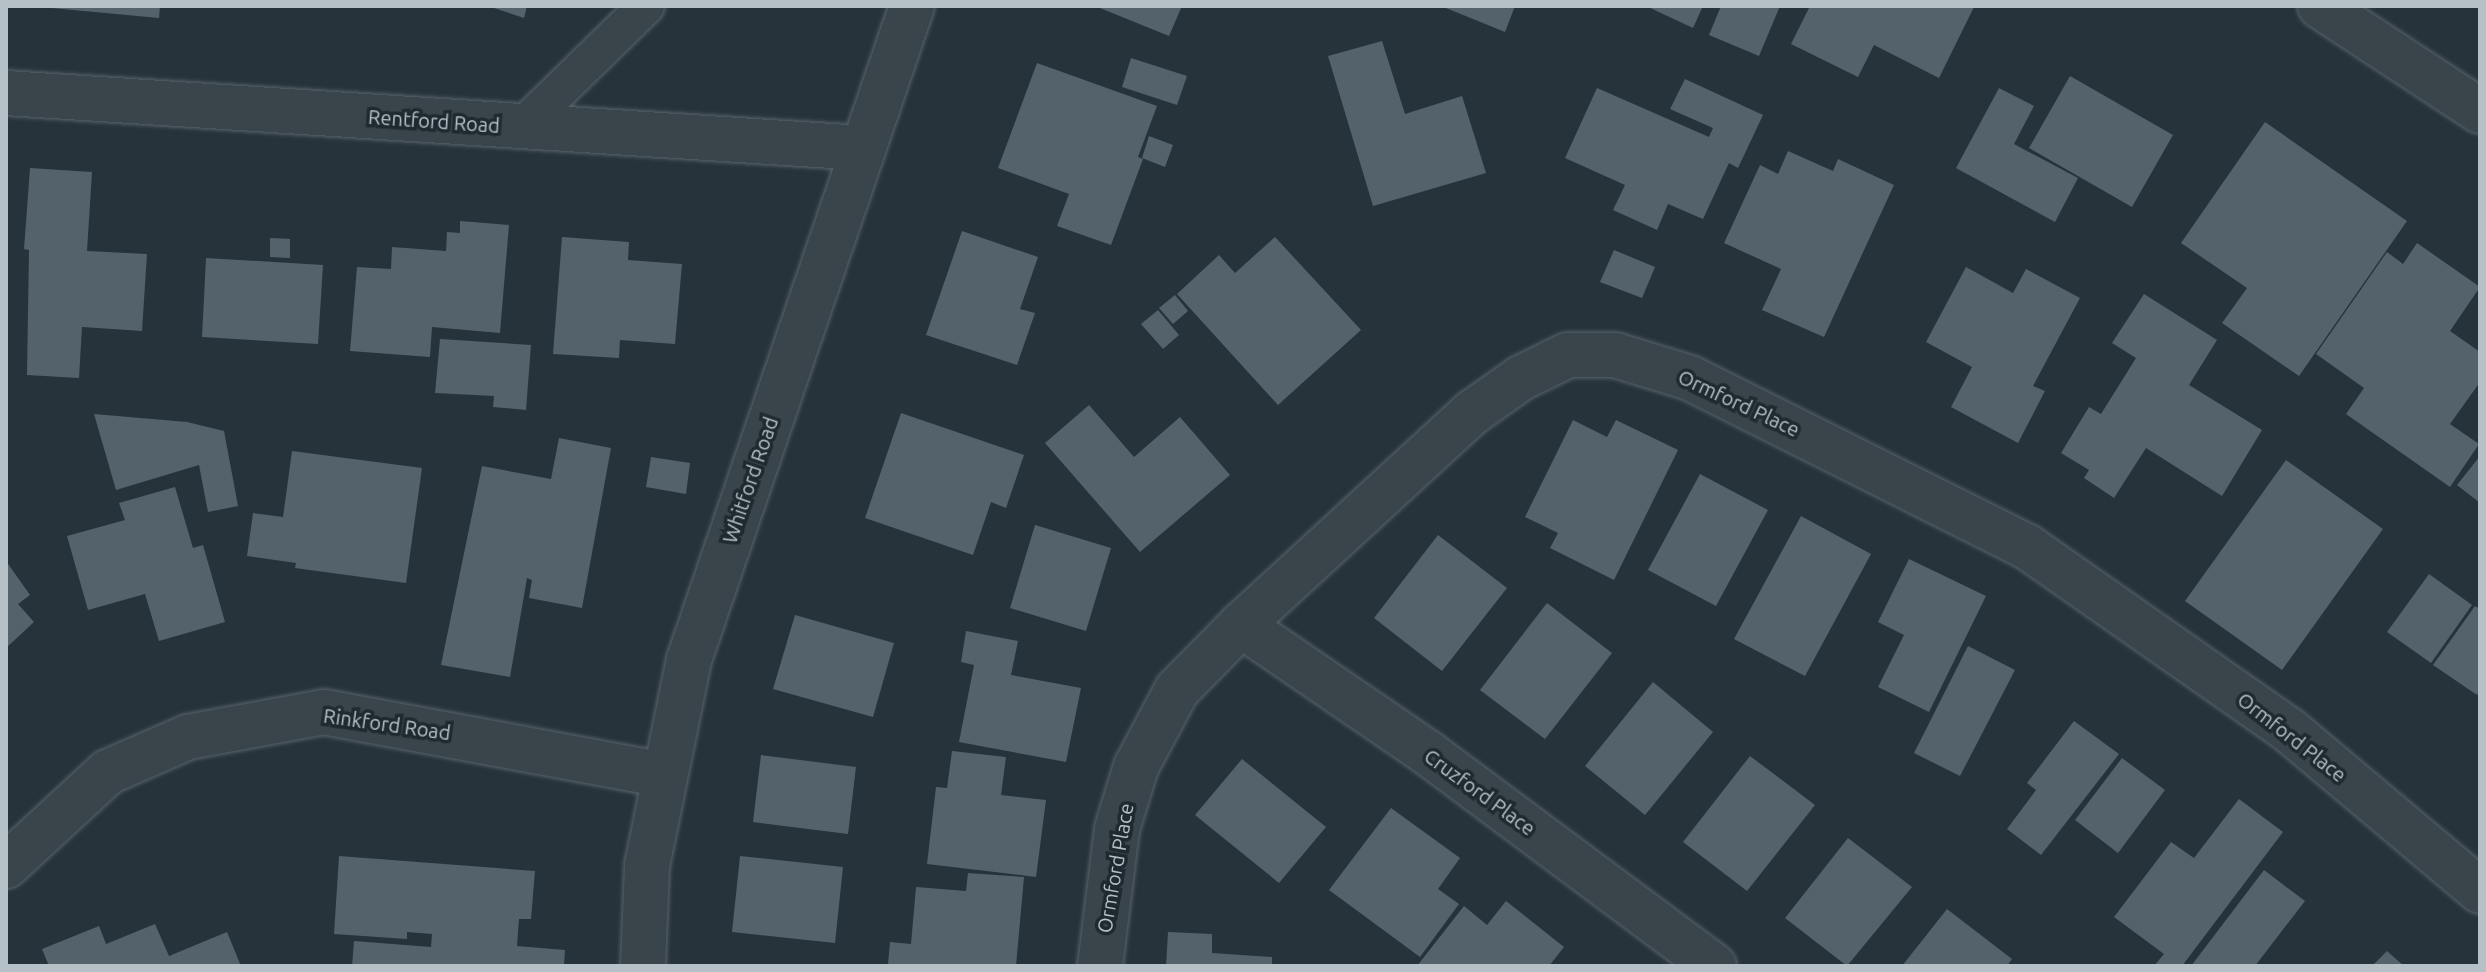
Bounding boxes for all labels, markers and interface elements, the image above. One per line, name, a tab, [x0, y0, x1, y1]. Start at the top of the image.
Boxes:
street label: Rentford Road	[367, 104, 501, 138]
street label: Ormford Place	[1674, 364, 1804, 442]
street label: Whitford Road	[717, 414, 783, 546]
street label: Ormford Place	[2233, 687, 2351, 787]
street label: Rinkford Road	[322, 703, 452, 745]
street label: Cruzford Place	[1420, 744, 1540, 840]
street label: Ormford Place	[1092, 801, 1138, 935]

